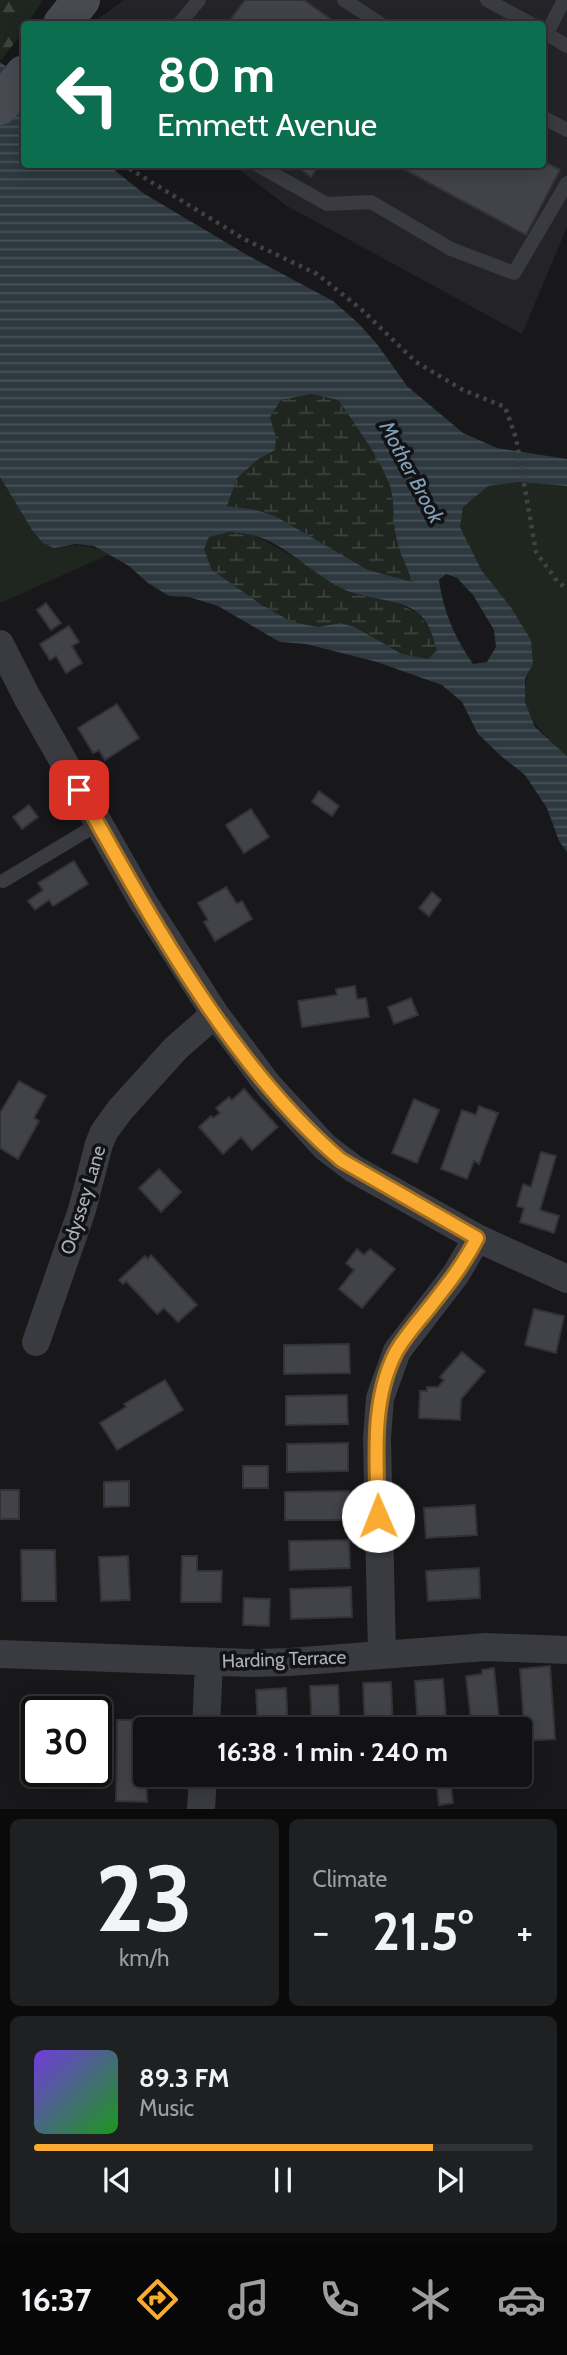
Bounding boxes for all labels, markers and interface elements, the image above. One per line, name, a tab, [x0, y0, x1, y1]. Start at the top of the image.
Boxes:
text: 80 m	[157, 45, 275, 104]
icon: left	[42, 49, 133, 140]
text: Emmett Avenue	[157, 105, 377, 144]
water label: Mother Brook	[374, 416, 450, 528]
pin	[49, 760, 109, 820]
icon: arrive	[60, 771, 98, 809]
street label: Odyssey Lane	[56, 1142, 111, 1257]
position arrow	[341, 1479, 415, 1553]
street label: Harding Terrace	[221, 1645, 347, 1673]
speed limit sign: 30	[21, 1696, 112, 1787]
text: 16:38 · 1 min · 240 m	[217, 1736, 448, 1768]
text: 23	[96, 1843, 193, 1954]
text: Climate	[313, 1865, 387, 1893]
text: 21.5°	[372, 1900, 473, 1963]
text: −	[313, 1908, 329, 1955]
text: +	[516, 1908, 533, 1955]
text: km/h	[119, 1944, 169, 1972]
text: 89.3 FM	[139, 2062, 229, 2094]
text: Music	[139, 2094, 194, 2122]
icon: previous	[98, 2161, 136, 2199]
icon: pause	[264, 2161, 302, 2199]
icon: next	[431, 2161, 469, 2199]
icon: directions	[133, 2275, 182, 2324]
icon: music	[224, 2275, 273, 2324]
icon: phone	[315, 2275, 364, 2324]
icon: climate	[406, 2275, 455, 2324]
icon: car	[497, 2275, 546, 2324]
text: 16:37	[21, 2280, 91, 2319]

